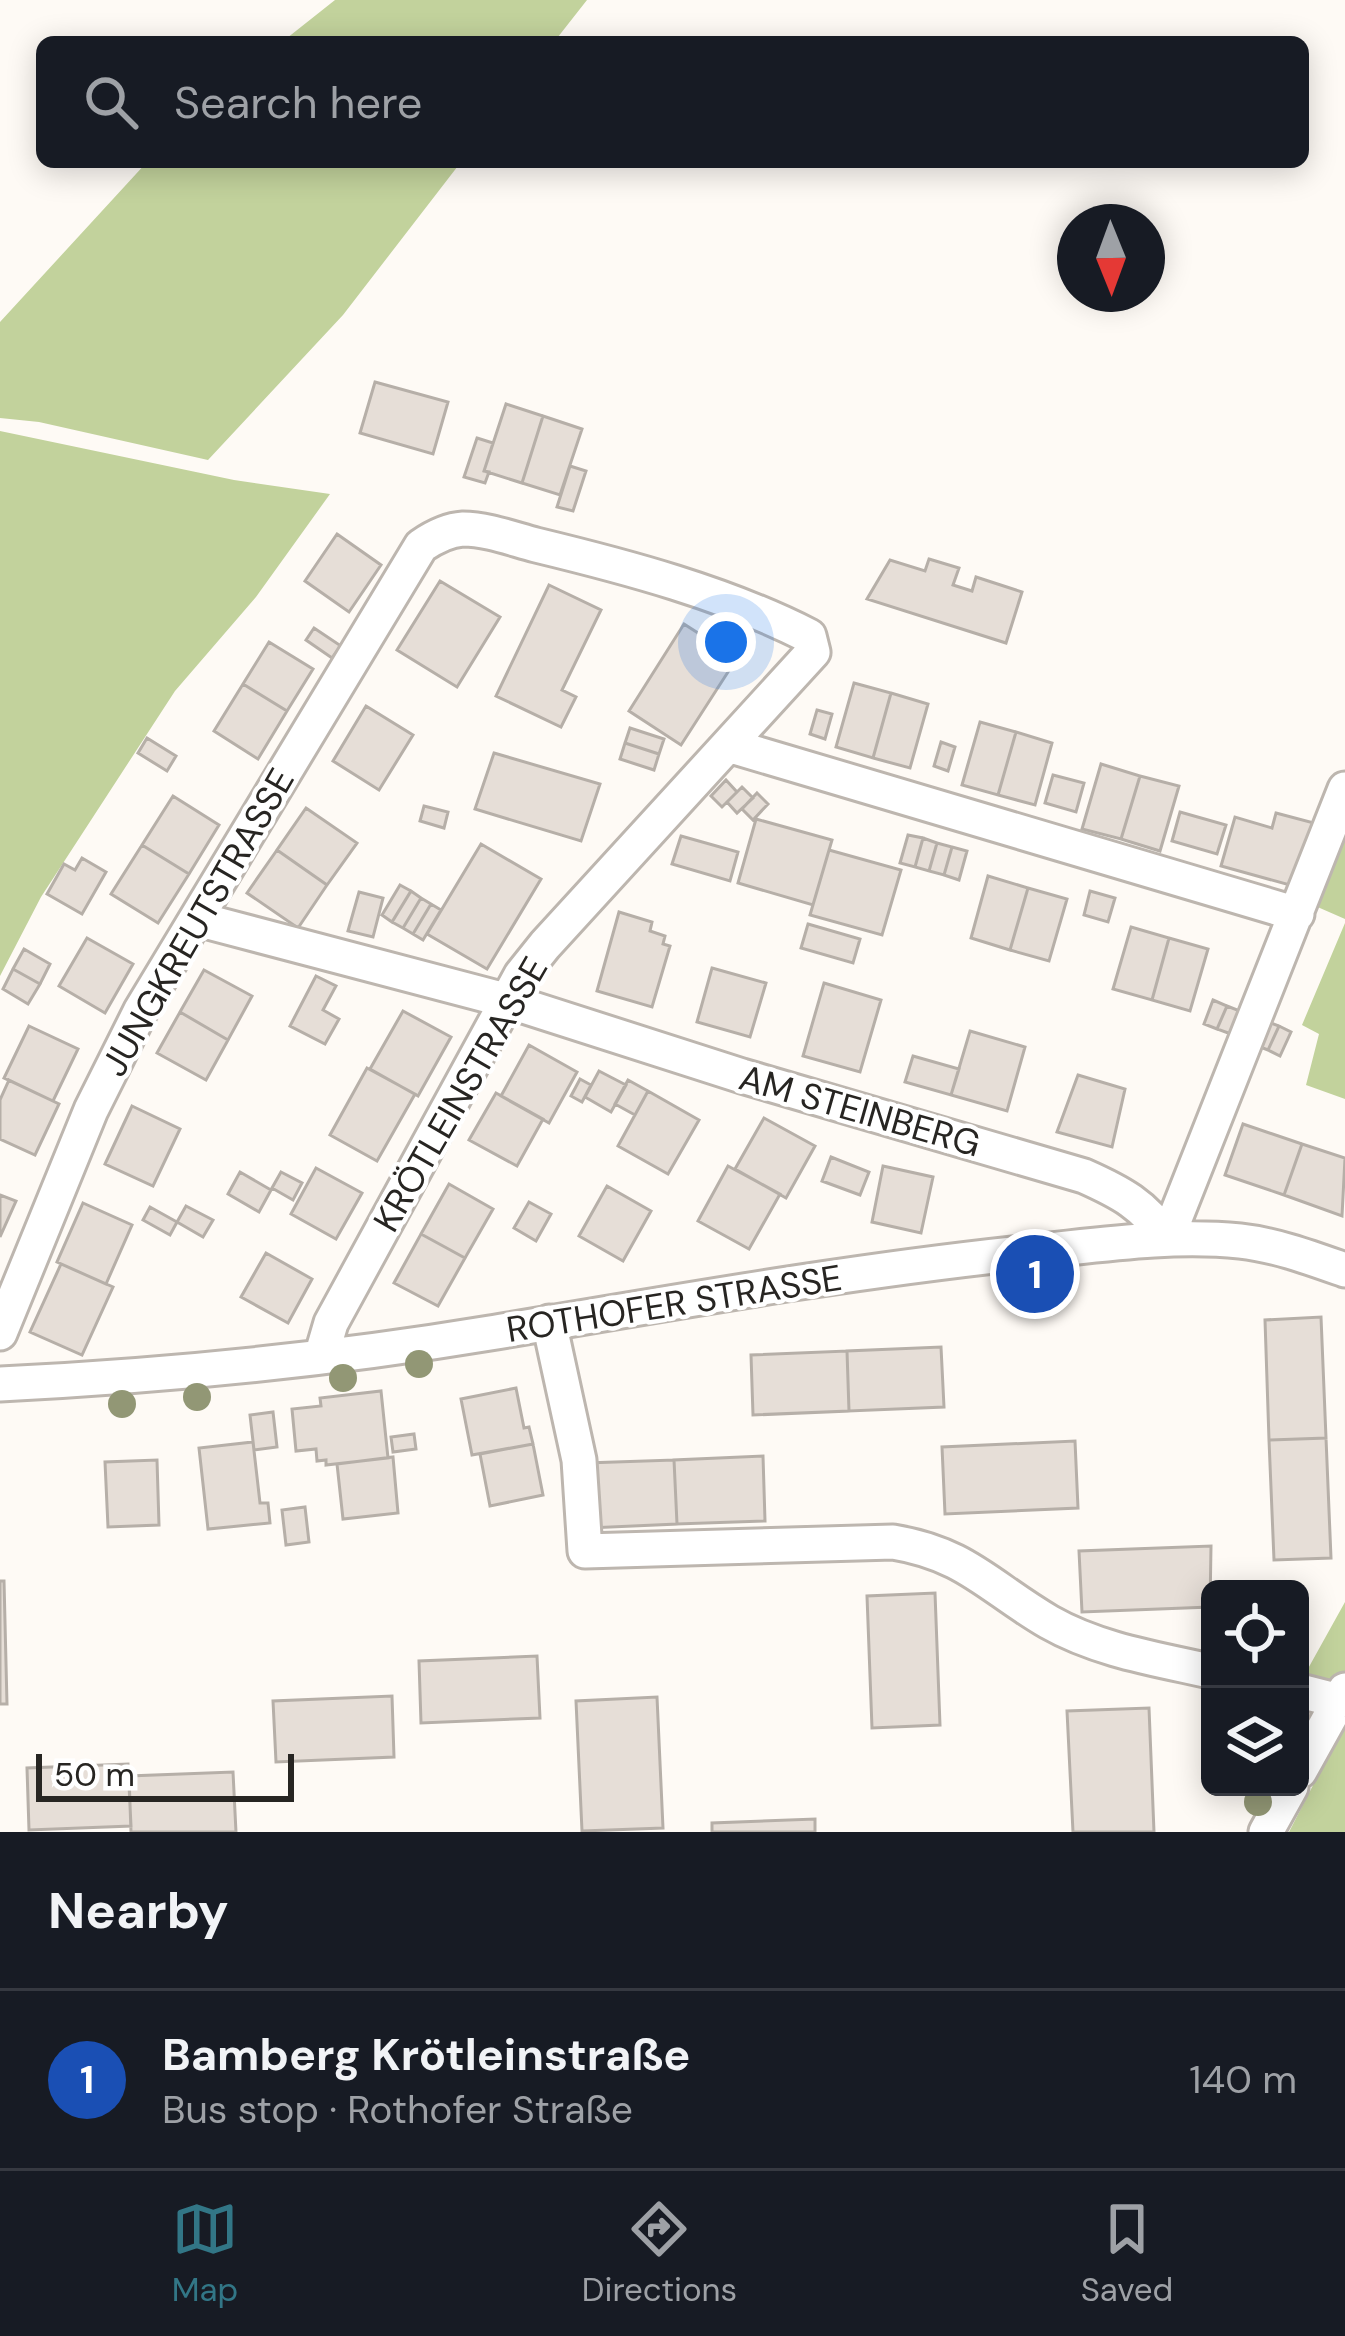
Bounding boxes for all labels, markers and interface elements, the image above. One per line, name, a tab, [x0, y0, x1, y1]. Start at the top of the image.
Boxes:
search box	[36, 36, 1309, 168]
icon: search	[78, 69, 144, 135]
text: Search here	[174, 73, 422, 132]
north arrow	[1057, 204, 1165, 312]
your location	[696, 612, 756, 672]
street label: JUNGKREUTSTRASSE	[90, 760, 305, 1084]
street label: KRÖTLEINSTRASSE	[363, 948, 558, 1240]
street label: AM STEINBERG	[734, 1054, 986, 1167]
pin: 1	[996, 1229, 1074, 1319]
street label: ROTHOFER STRASSE	[503, 1254, 845, 1353]
map controls	[1201, 1580, 1309, 1796]
button: locate	[1201, 1580, 1309, 1688]
button: layers	[1201, 1688, 1309, 1796]
scale bar	[36, 1748, 294, 1801]
text: 50 m	[54, 1753, 135, 1796]
text: Nearby	[48, 1877, 229, 1944]
text: Bamberg Krötleinstraße	[162, 2025, 690, 2084]
text: 1	[80, 2054, 94, 2105]
text: 140 m	[1189, 2054, 1297, 2105]
text: Bus stop · Rothofer Straße	[162, 2084, 633, 2135]
tab: Map	[172, 2196, 238, 2311]
tab: Directions	[582, 2196, 737, 2311]
tab: Saved	[1081, 2196, 1173, 2311]

